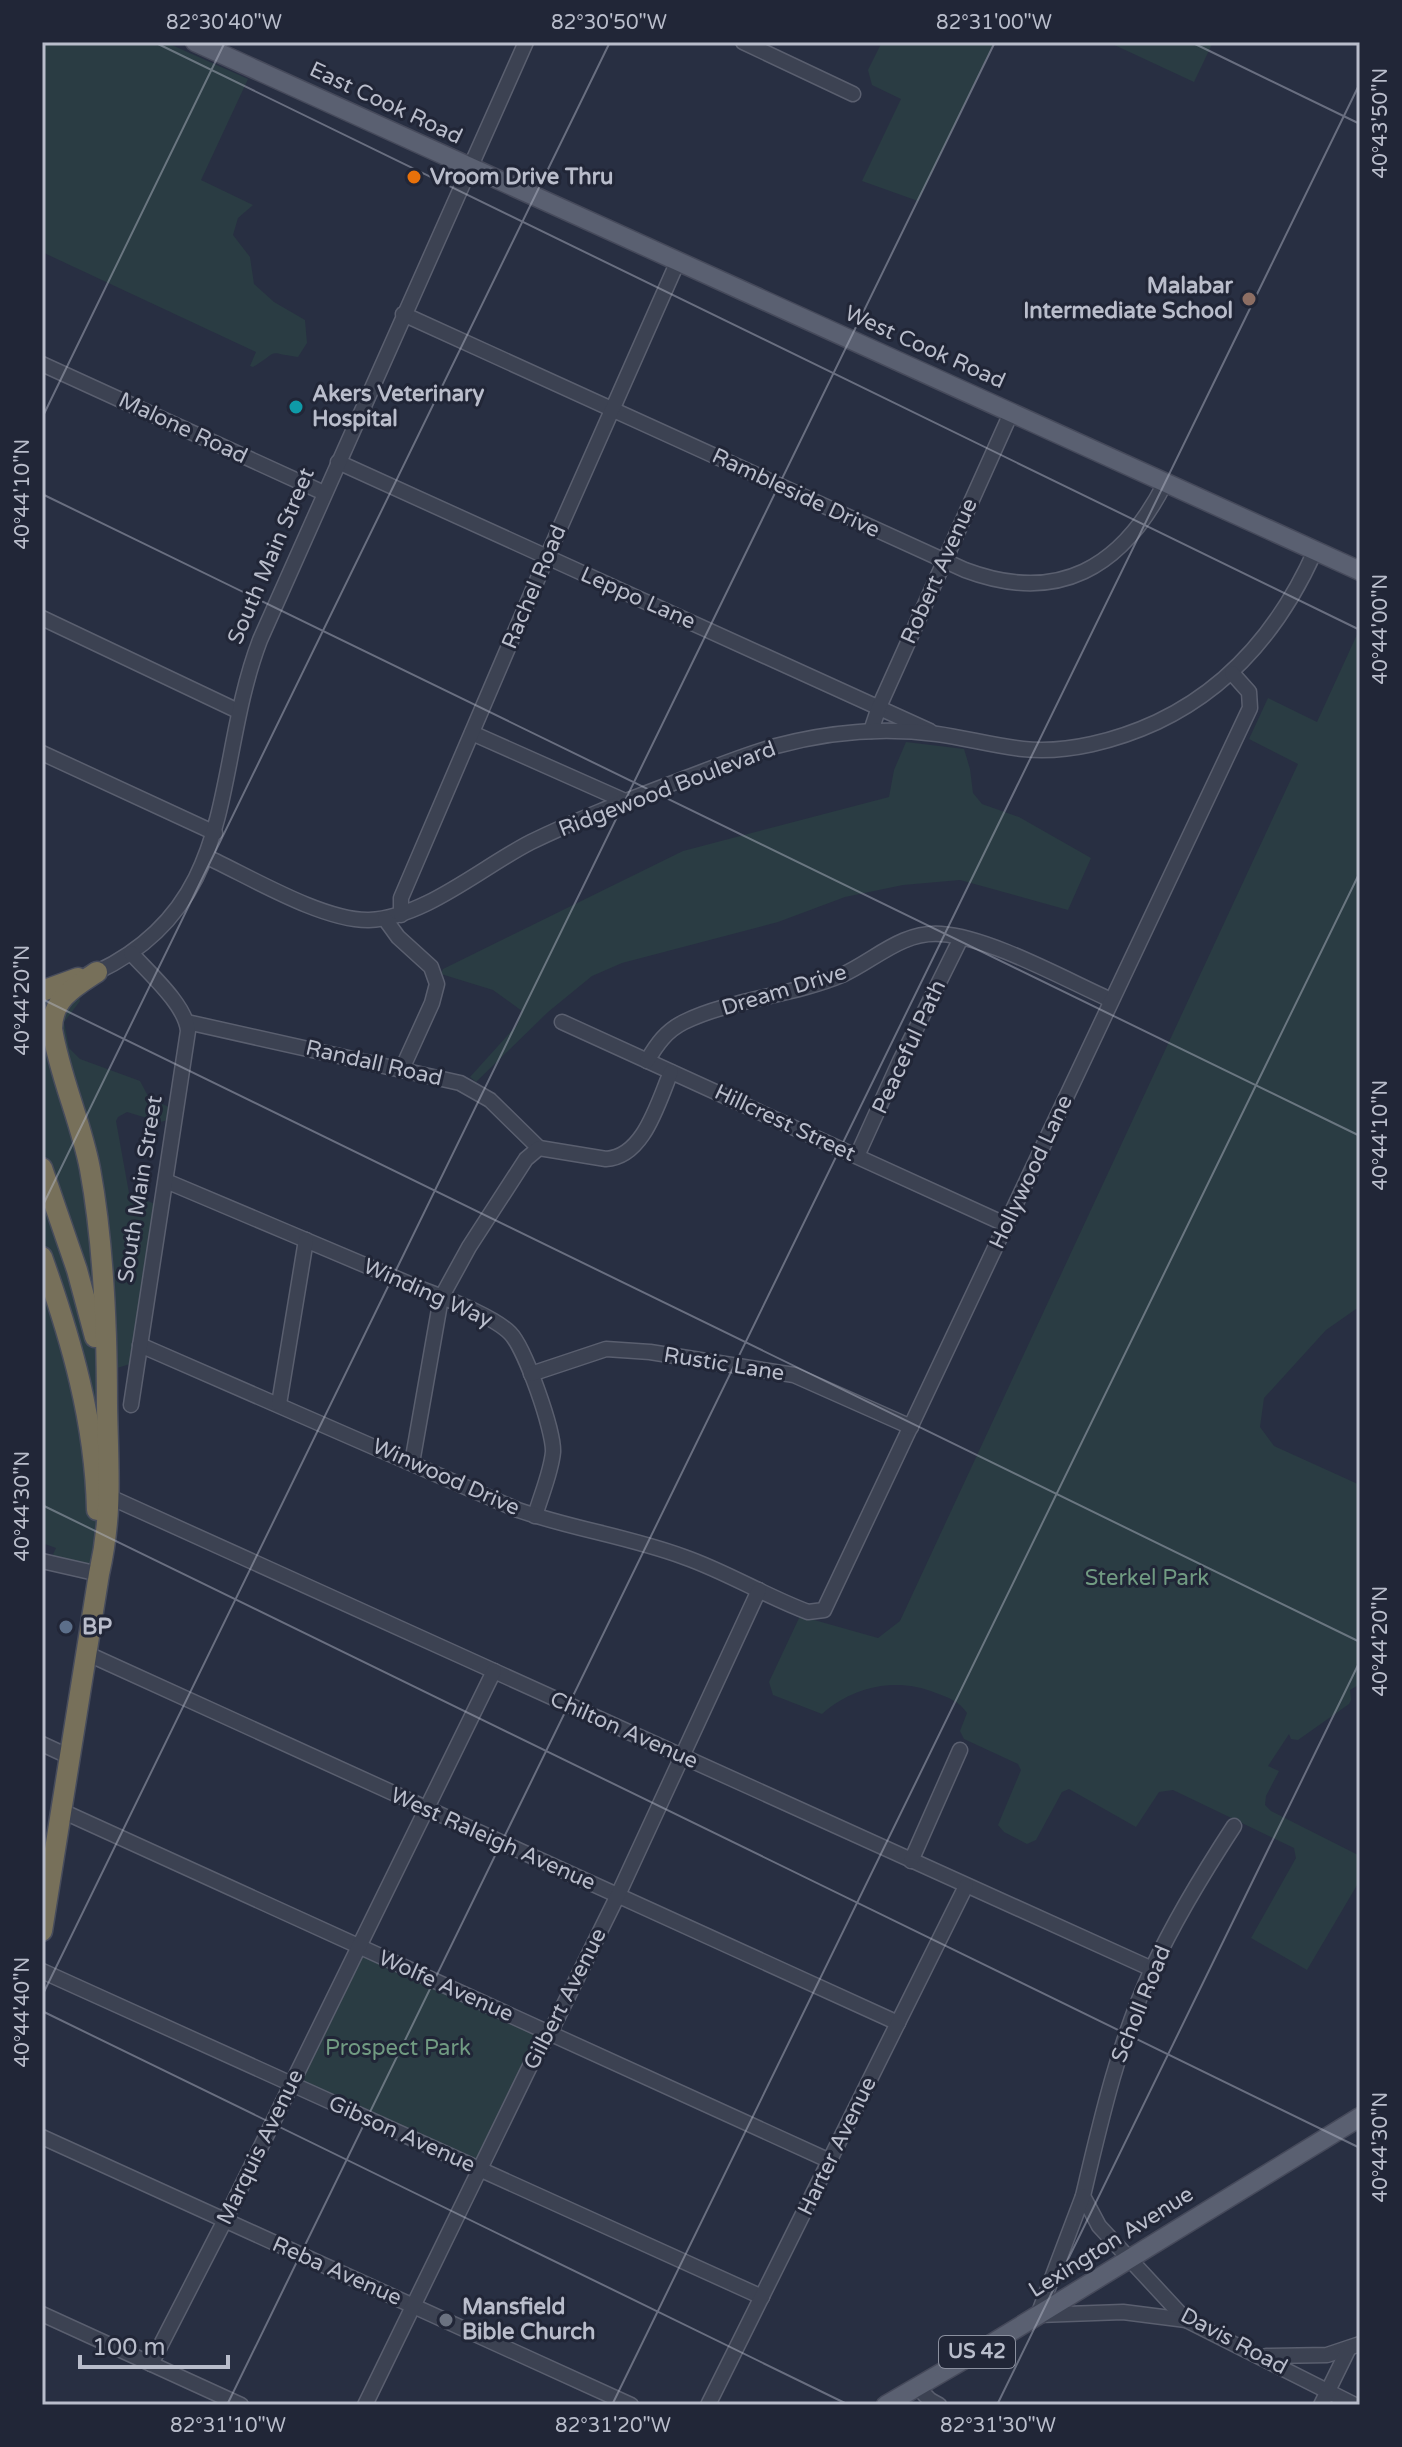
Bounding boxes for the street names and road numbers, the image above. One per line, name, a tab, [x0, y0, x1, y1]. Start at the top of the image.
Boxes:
street label: East Cook Road	[305, 56, 467, 150]
street label: West Cook Road	[841, 300, 1009, 394]
street label: Malone Road	[114, 387, 252, 469]
street label: Rambleside Drive	[708, 443, 884, 543]
street label: South Main Street	[222, 464, 320, 648]
street label: Robert Avenue	[895, 494, 983, 648]
street label: Rachel Road	[496, 521, 572, 653]
street label: Leppo Lane	[577, 561, 699, 635]
street label: Ridgewood Boulevard	[555, 736, 779, 842]
street label: Dream Drive	[718, 959, 850, 1021]
street label: Peaceful Path	[867, 976, 951, 1118]
street label: Randall Road	[303, 1035, 445, 1091]
street label: Hillcrest Street	[710, 1079, 860, 1167]
street label: Hollywood Lane	[984, 1091, 1078, 1253]
street label: South Main Street	[112, 1094, 168, 1284]
street label: Winding Way	[359, 1253, 497, 1333]
street label: Rustic Lane	[662, 1342, 786, 1386]
street label: Winwood Drive	[368, 1433, 524, 1521]
street label: Chilton Avenue	[546, 1686, 702, 1774]
street label: West Raleigh Avenue	[387, 1782, 599, 1896]
street label: Gilbert Avenue	[518, 1924, 612, 2074]
street label: Scholl Road	[1106, 1942, 1176, 2066]
street label: Wolfe Avenue	[375, 1945, 517, 2027]
street label: Marquis Avenue	[211, 2065, 309, 2229]
street label: Harter Avenue	[792, 2072, 882, 2220]
street label: Gibson Avenue	[325, 2090, 479, 2178]
street label: Lexington Avenue	[1024, 2181, 1198, 2303]
street label: Reba Avenue	[268, 2231, 406, 2311]
street label: Davis Road	[1176, 2302, 1292, 2380]
road number: US 42	[939, 2336, 1015, 2368]

